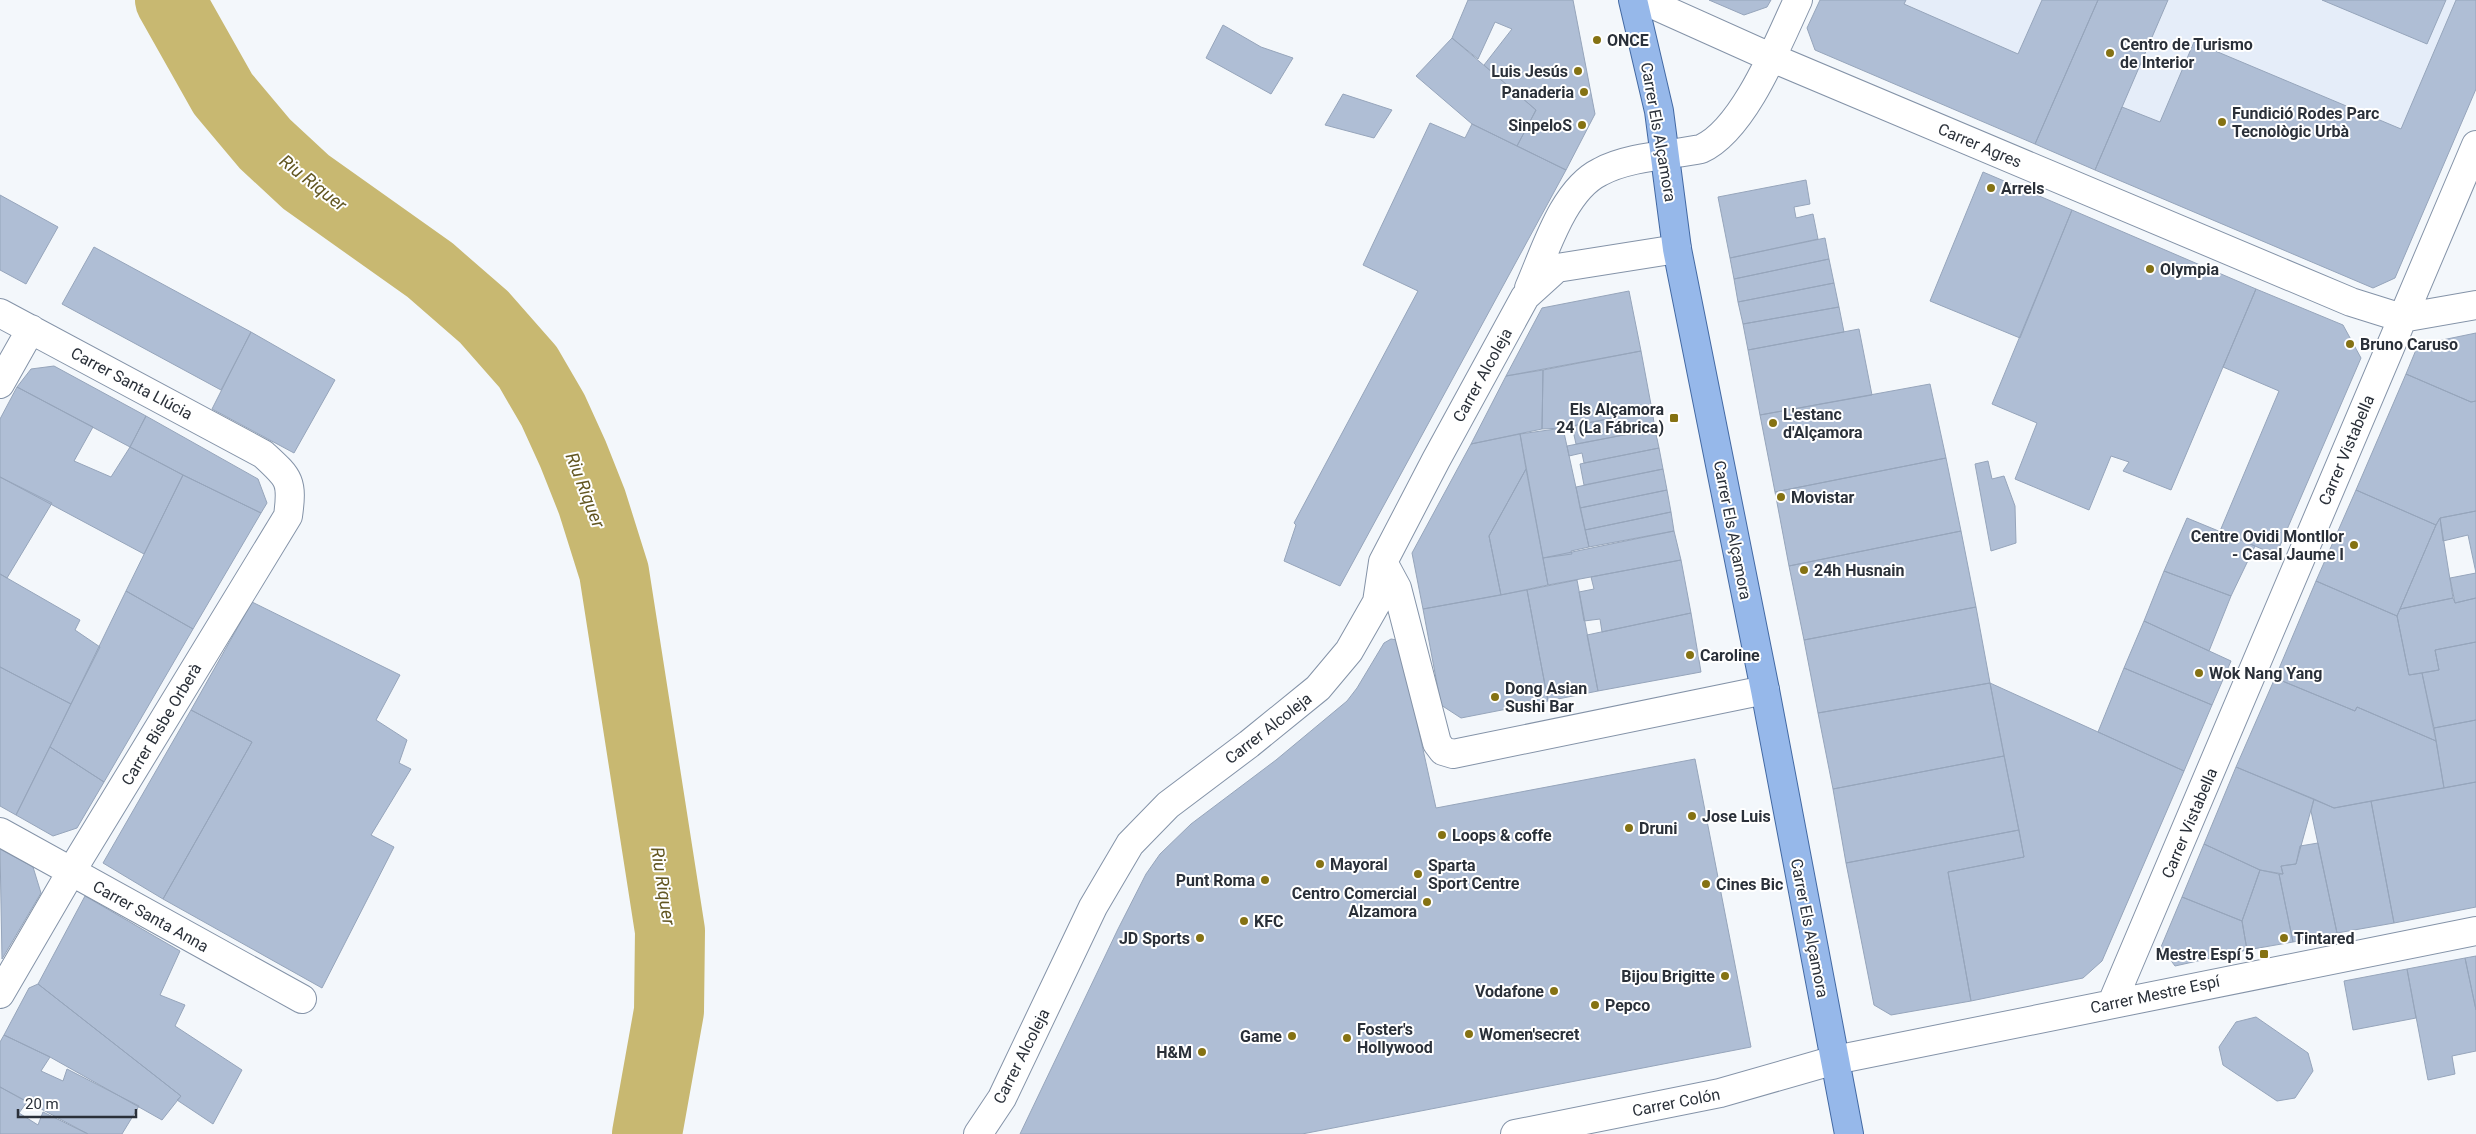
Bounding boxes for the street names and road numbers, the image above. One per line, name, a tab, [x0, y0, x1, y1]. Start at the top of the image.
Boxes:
street label: Carrer Els Alçamora	[1637, 61, 1680, 203]
street label: Carrer Agres	[1935, 119, 2025, 172]
street label: Carrer Alcoleja	[1449, 325, 1516, 426]
street label: Carrer Santa Llúcia	[68, 343, 196, 424]
street label: Carrer Vistabella	[2315, 392, 2378, 508]
street label: Carrer Els Alçamora	[1710, 459, 1755, 601]
street label: Carrer Bisbe Orberà	[118, 660, 205, 789]
street label: Carrer Alcoleja	[1221, 689, 1315, 768]
street label: Carrer Vistabella	[2158, 765, 2221, 881]
street label: Carrer Els Alçamora	[1787, 857, 1832, 999]
street label: Carrer Santa Anna	[90, 877, 212, 956]
street label: Carrer Mestre Espí	[2089, 971, 2222, 1017]
street label: Carrer Alcoleja	[989, 1005, 1054, 1107]
street label: Carrer Colón	[1631, 1085, 1722, 1120]

